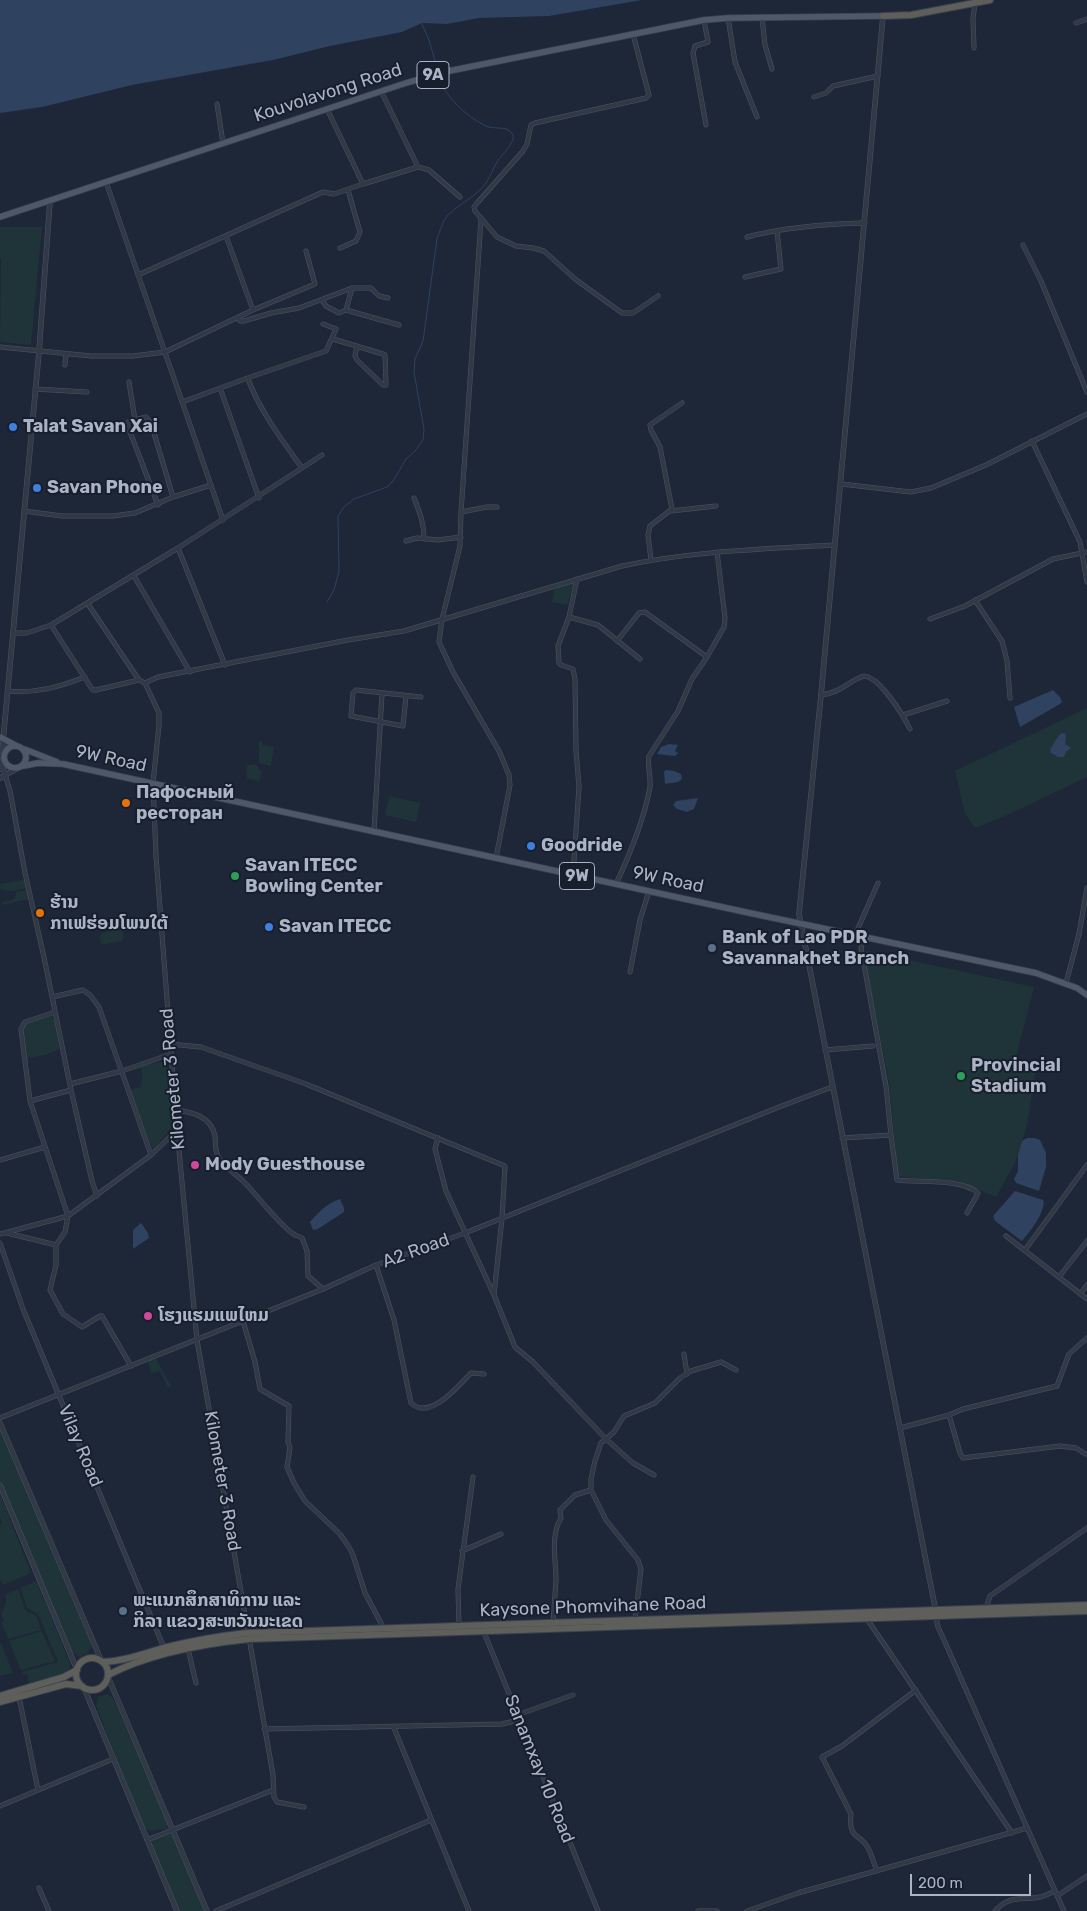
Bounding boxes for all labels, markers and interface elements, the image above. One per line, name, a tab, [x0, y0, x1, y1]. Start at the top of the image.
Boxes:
street label: Kouvolavong Road	[251, 59, 405, 127]
road number: 9A	[417, 62, 449, 88]
place label: Talat Savan Xai	[23, 416, 158, 438]
marker: Talat Savan Xai	[7, 421, 19, 433]
place label: Savan Phone	[47, 477, 163, 499]
marker: Savan Phone	[31, 482, 43, 494]
street label: 9W Road	[73, 741, 149, 777]
place label: Пафосный ресторан	[136, 782, 234, 824]
marker: Пафосный ресторан	[120, 797, 132, 809]
place label: Goodride	[541, 835, 623, 857]
marker: Goodride	[525, 840, 537, 852]
place label: Savan ITECC Bowling Center	[245, 855, 383, 898]
road number: 9W	[560, 862, 594, 889]
street label: 9W Road	[630, 862, 706, 898]
marker: Savan ITECC Bowling Center	[229, 870, 241, 882]
place label: ຮ້ານ ກາເຟຮ່ອມໂພນໃຕ້	[50, 892, 168, 934]
marker: ຮ້ານ ກາເຟຮ່ອມໂພນໃຕ້	[34, 907, 46, 919]
place label: Savan ITECC	[279, 916, 391, 938]
marker: Savan ITECC	[263, 921, 275, 933]
place label: Bank of Lao PDR Savannakhet Branch	[722, 927, 909, 970]
marker: Bank of Lao PDR Savannakhet Branch	[706, 942, 718, 954]
street label: Kilometer 3 Road	[156, 1007, 190, 1151]
place label: Provincial Stadium	[971, 1055, 1061, 1098]
marker: Provincial Stadium	[955, 1070, 967, 1082]
place label: Mody Guesthouse	[205, 1154, 365, 1176]
marker: Mody Guesthouse	[189, 1159, 201, 1171]
street label: A2 Road	[380, 1229, 452, 1273]
place label: ໂຮງແຮມແພໄຫມ	[158, 1305, 269, 1327]
marker: ໂຮງແຮມແພໄຫມ	[142, 1310, 154, 1322]
street label: Vilay Road	[53, 1402, 107, 1490]
street label: Kilometer 3 Road	[199, 1409, 245, 1553]
place label: ພະແນກສຶກສາທິການ ແລະ ກິລາ ແຂວງສະຫວັນນະເຂດ	[133, 1590, 303, 1632]
street label: Kaysone Phomvihane Road	[479, 1592, 707, 1622]
marker: ພະແນກສຶກສາທິການ ແລະ ກິລາ ແຂວງສະຫວັນນະເຂດ	[117, 1605, 129, 1617]
street label: Sanamxay 10 Road	[499, 1692, 579, 1846]
scale bar	[912, 1864, 1033, 1896]
text: 200 m	[918, 1874, 963, 1892]

